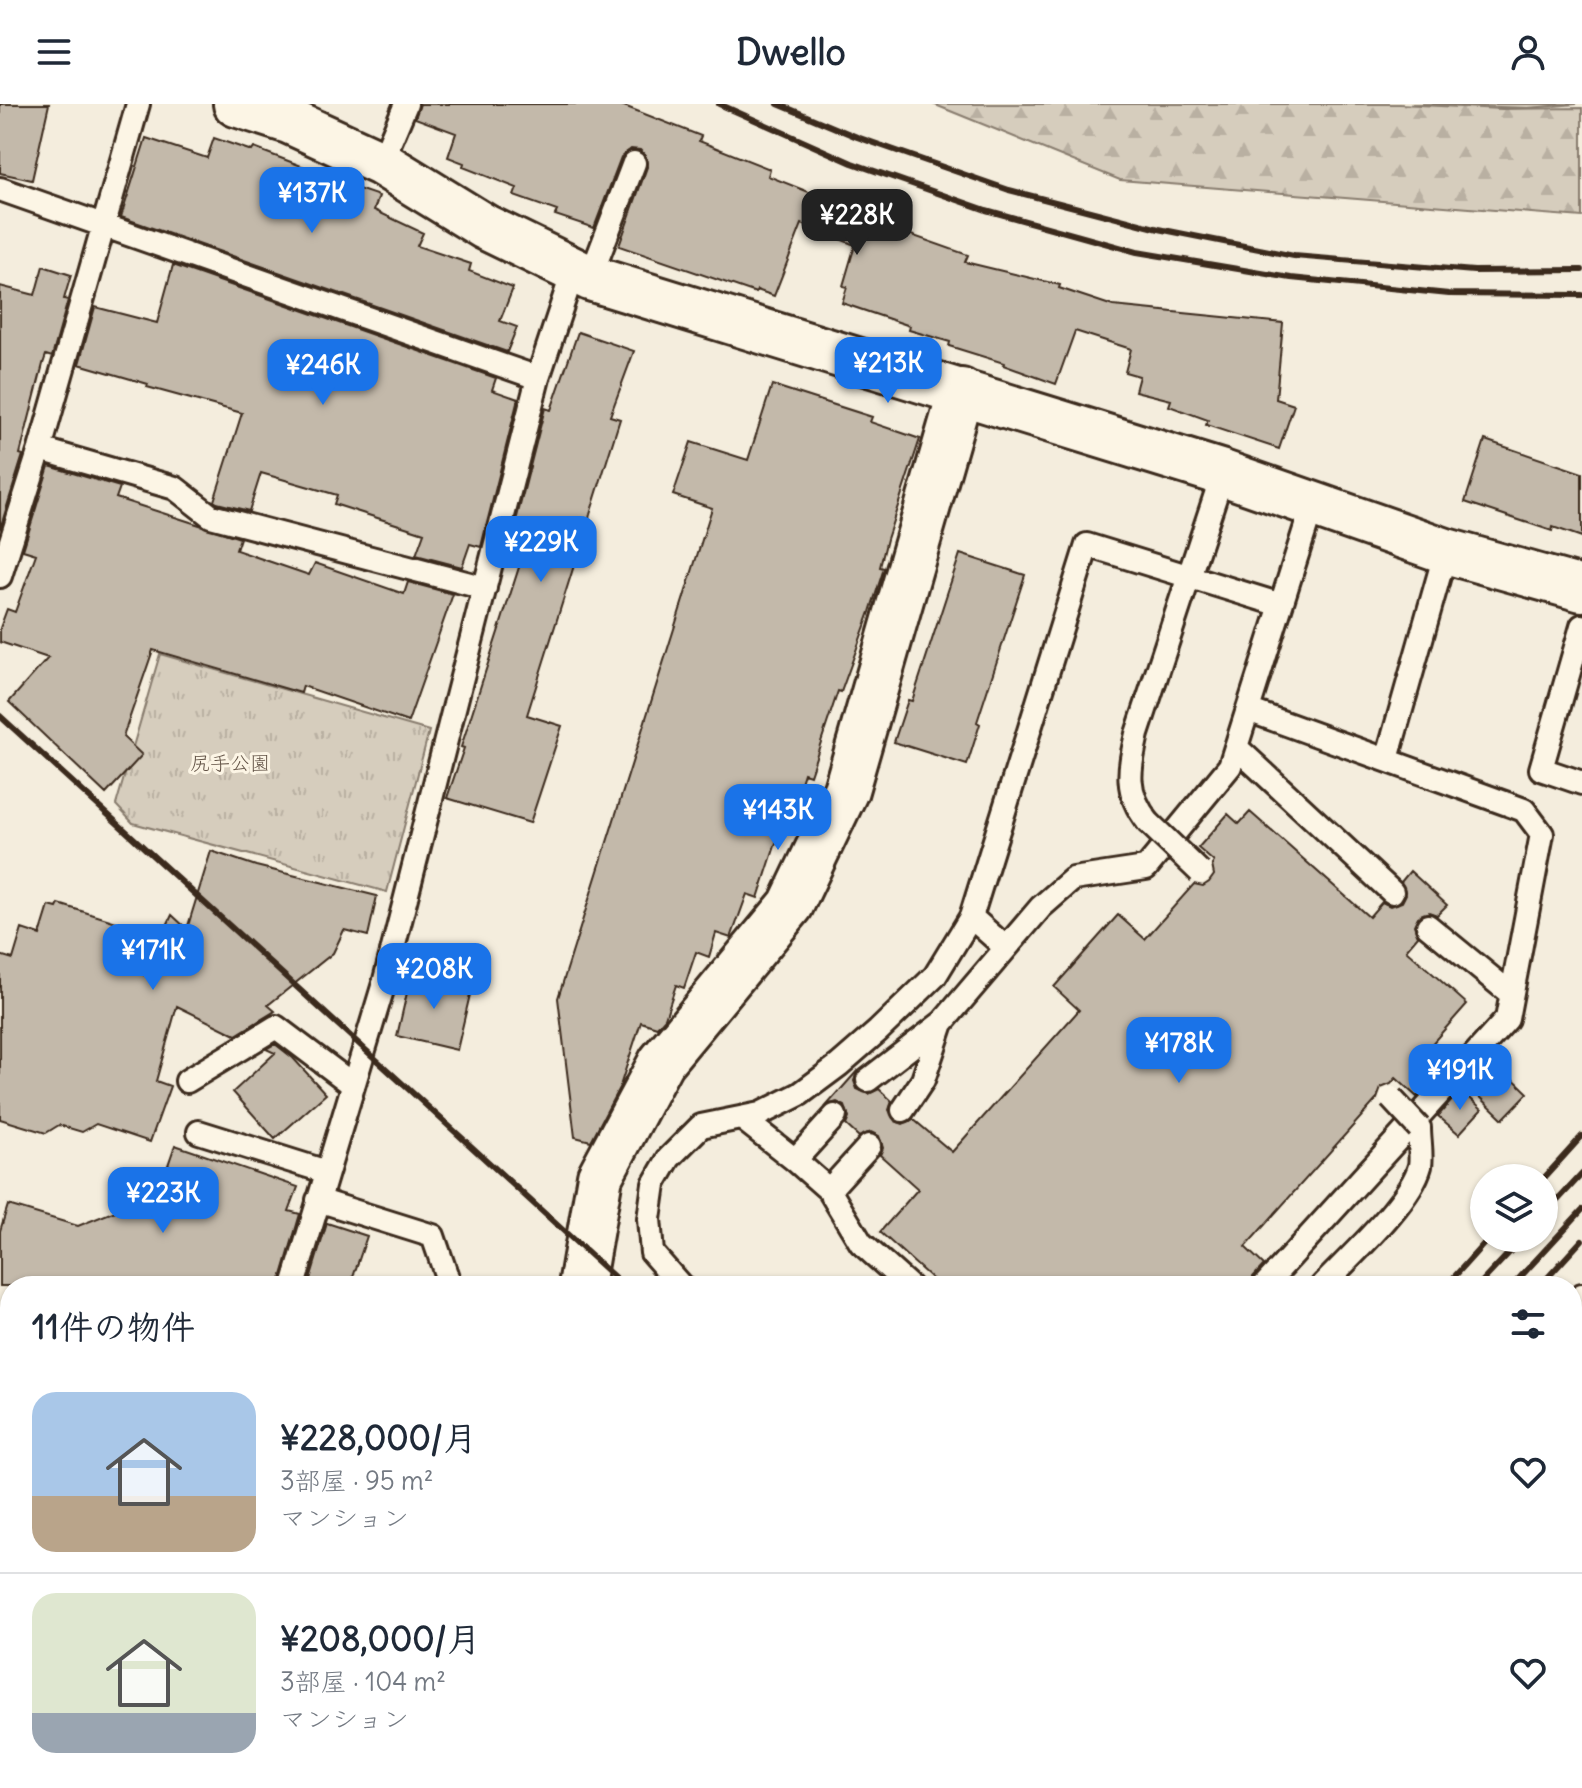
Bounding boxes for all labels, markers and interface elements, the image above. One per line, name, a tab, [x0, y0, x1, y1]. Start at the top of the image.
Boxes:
icon: menu	[32, 30, 76, 74]
text: Dwello	[736, 30, 846, 75]
icon: person	[1506, 30, 1550, 74]
pin: ¥137K	[256, 167, 368, 235]
text: ¥137K	[277, 176, 347, 209]
pin: ¥228K	[801, 189, 913, 257]
text: ¥228K	[820, 198, 894, 231]
pin: ¥213K	[832, 337, 944, 405]
pin: ¥246K	[267, 339, 379, 407]
text: ¥213K	[853, 346, 923, 379]
text: ¥246K	[285, 348, 361, 381]
pin: ¥229K	[485, 516, 597, 584]
text: ¥229K	[504, 525, 578, 558]
park label: 尻手公園	[190, 750, 270, 775]
pin: ¥143K	[722, 784, 834, 852]
text: ¥143K	[742, 793, 814, 826]
pin: ¥171K	[97, 924, 209, 992]
text: ¥171K	[121, 933, 185, 966]
pin: ¥208K	[378, 943, 490, 1011]
text: ¥208K	[395, 952, 473, 985]
pin: ¥178K	[1123, 1017, 1235, 1085]
text: ¥178K	[1144, 1026, 1214, 1059]
pin: ¥191K	[1404, 1044, 1516, 1112]
text: ¥191K	[1427, 1053, 1493, 1086]
map controls	[1470, 1164, 1558, 1252]
button: layers	[1470, 1164, 1558, 1252]
pin: ¥223K	[107, 1167, 219, 1235]
text: ¥223K	[126, 1176, 200, 1209]
icon: filters	[1506, 1302, 1550, 1346]
text: 11件の物件	[32, 1305, 195, 1348]
text: ¥228,000/月	[280, 1416, 477, 1459]
icon: home	[96, 1424, 192, 1520]
icon: heart	[1506, 1450, 1550, 1494]
text: 3部屋 · 95 m²	[280, 1464, 434, 1497]
text: マンション	[280, 1501, 409, 1534]
text: ¥208,000/月	[280, 1617, 481, 1660]
icon: home	[96, 1625, 192, 1721]
icon: heart	[1506, 1651, 1550, 1695]
text: 3部屋 · 104 m²	[280, 1665, 446, 1698]
text: マンション	[280, 1702, 409, 1735]

